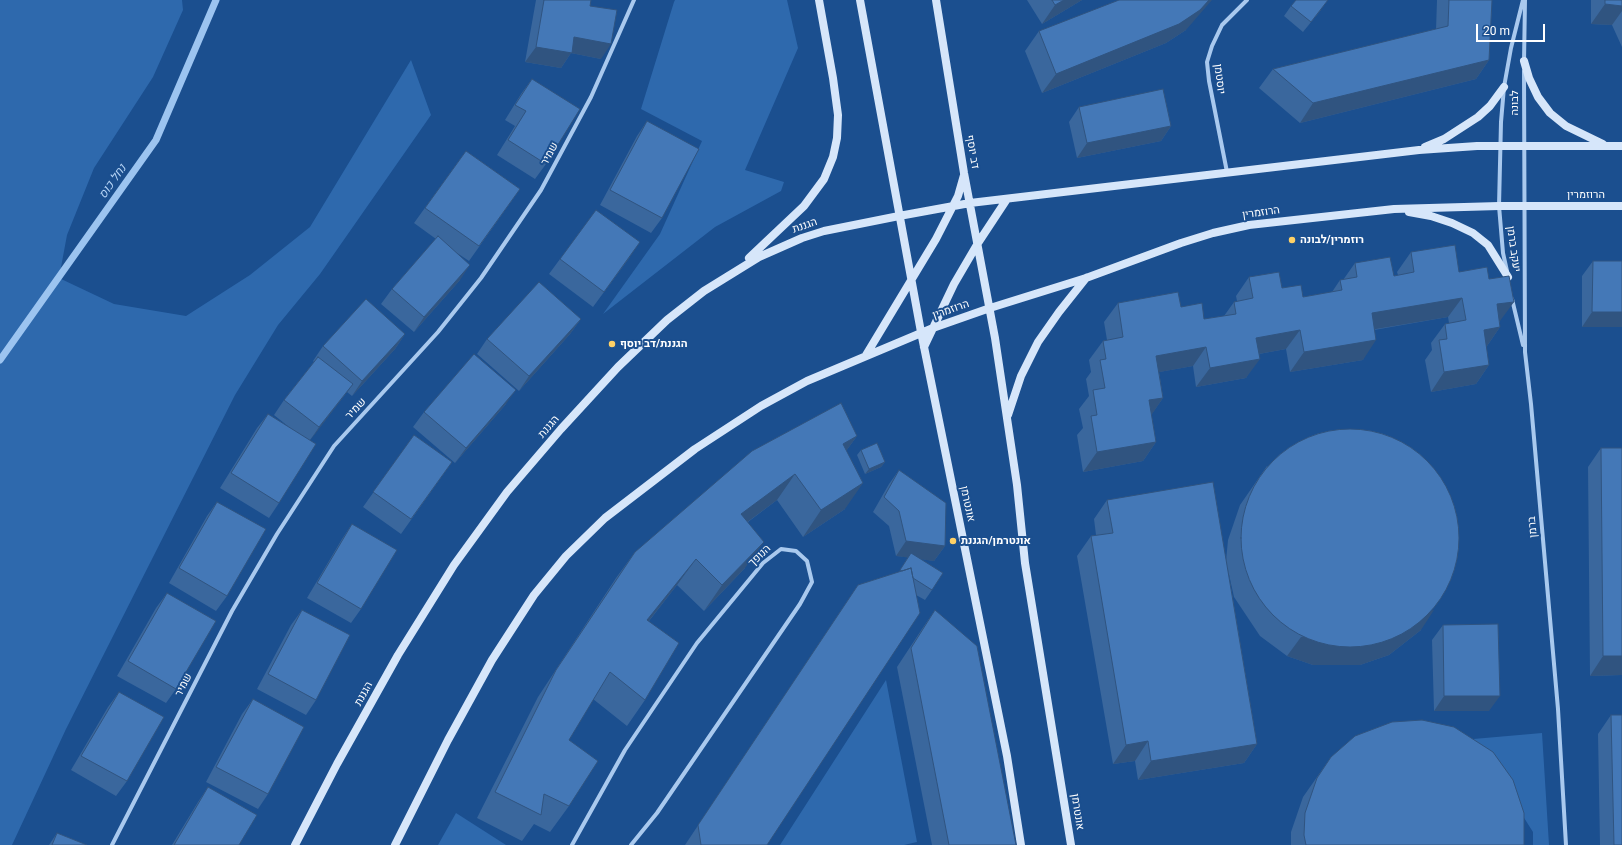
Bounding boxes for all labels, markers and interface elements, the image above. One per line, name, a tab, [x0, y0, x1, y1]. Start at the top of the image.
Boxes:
scale bar	[1478, 16, 1547, 42]
text: 20 m	[1483, 24, 1510, 38]
street label: יוסטמן	[1211, 63, 1227, 95]
street label: לבונה	[1508, 90, 1522, 116]
street label: דב יוסף	[963, 134, 981, 170]
street label: שמיר	[538, 140, 562, 168]
water label: נחל כוס	[96, 162, 130, 202]
street label: הרוזמרין	[1567, 188, 1605, 202]
street label: הרוזמרין	[1241, 204, 1281, 222]
street label: הגננת	[791, 216, 819, 236]
street label: יעקב ברמן	[1503, 225, 1523, 273]
place label: רוזמרין/לבונה	[1300, 233, 1364, 247]
marker: רוזמרין/לבונה	[1287, 235, 1297, 245]
street label: הרוזמרין	[931, 298, 971, 322]
place label: הגננת/דב יוסף	[620, 337, 688, 351]
marker: הגננת/דב יוסף	[607, 339, 617, 349]
street label: שמיר	[343, 396, 369, 422]
street label: הגננת	[536, 413, 562, 441]
street label: אונטרמן	[957, 485, 977, 523]
street label: ברמן	[1525, 516, 1541, 538]
place label: אונטרמן/הגננת	[961, 534, 1031, 548]
marker: אונטרמן/הגננת	[948, 536, 958, 546]
street label: הנופך	[746, 542, 774, 570]
street label: שמיר	[173, 671, 195, 699]
street label: הגננת	[352, 680, 376, 708]
street label: אונטרמן	[1068, 793, 1086, 831]

